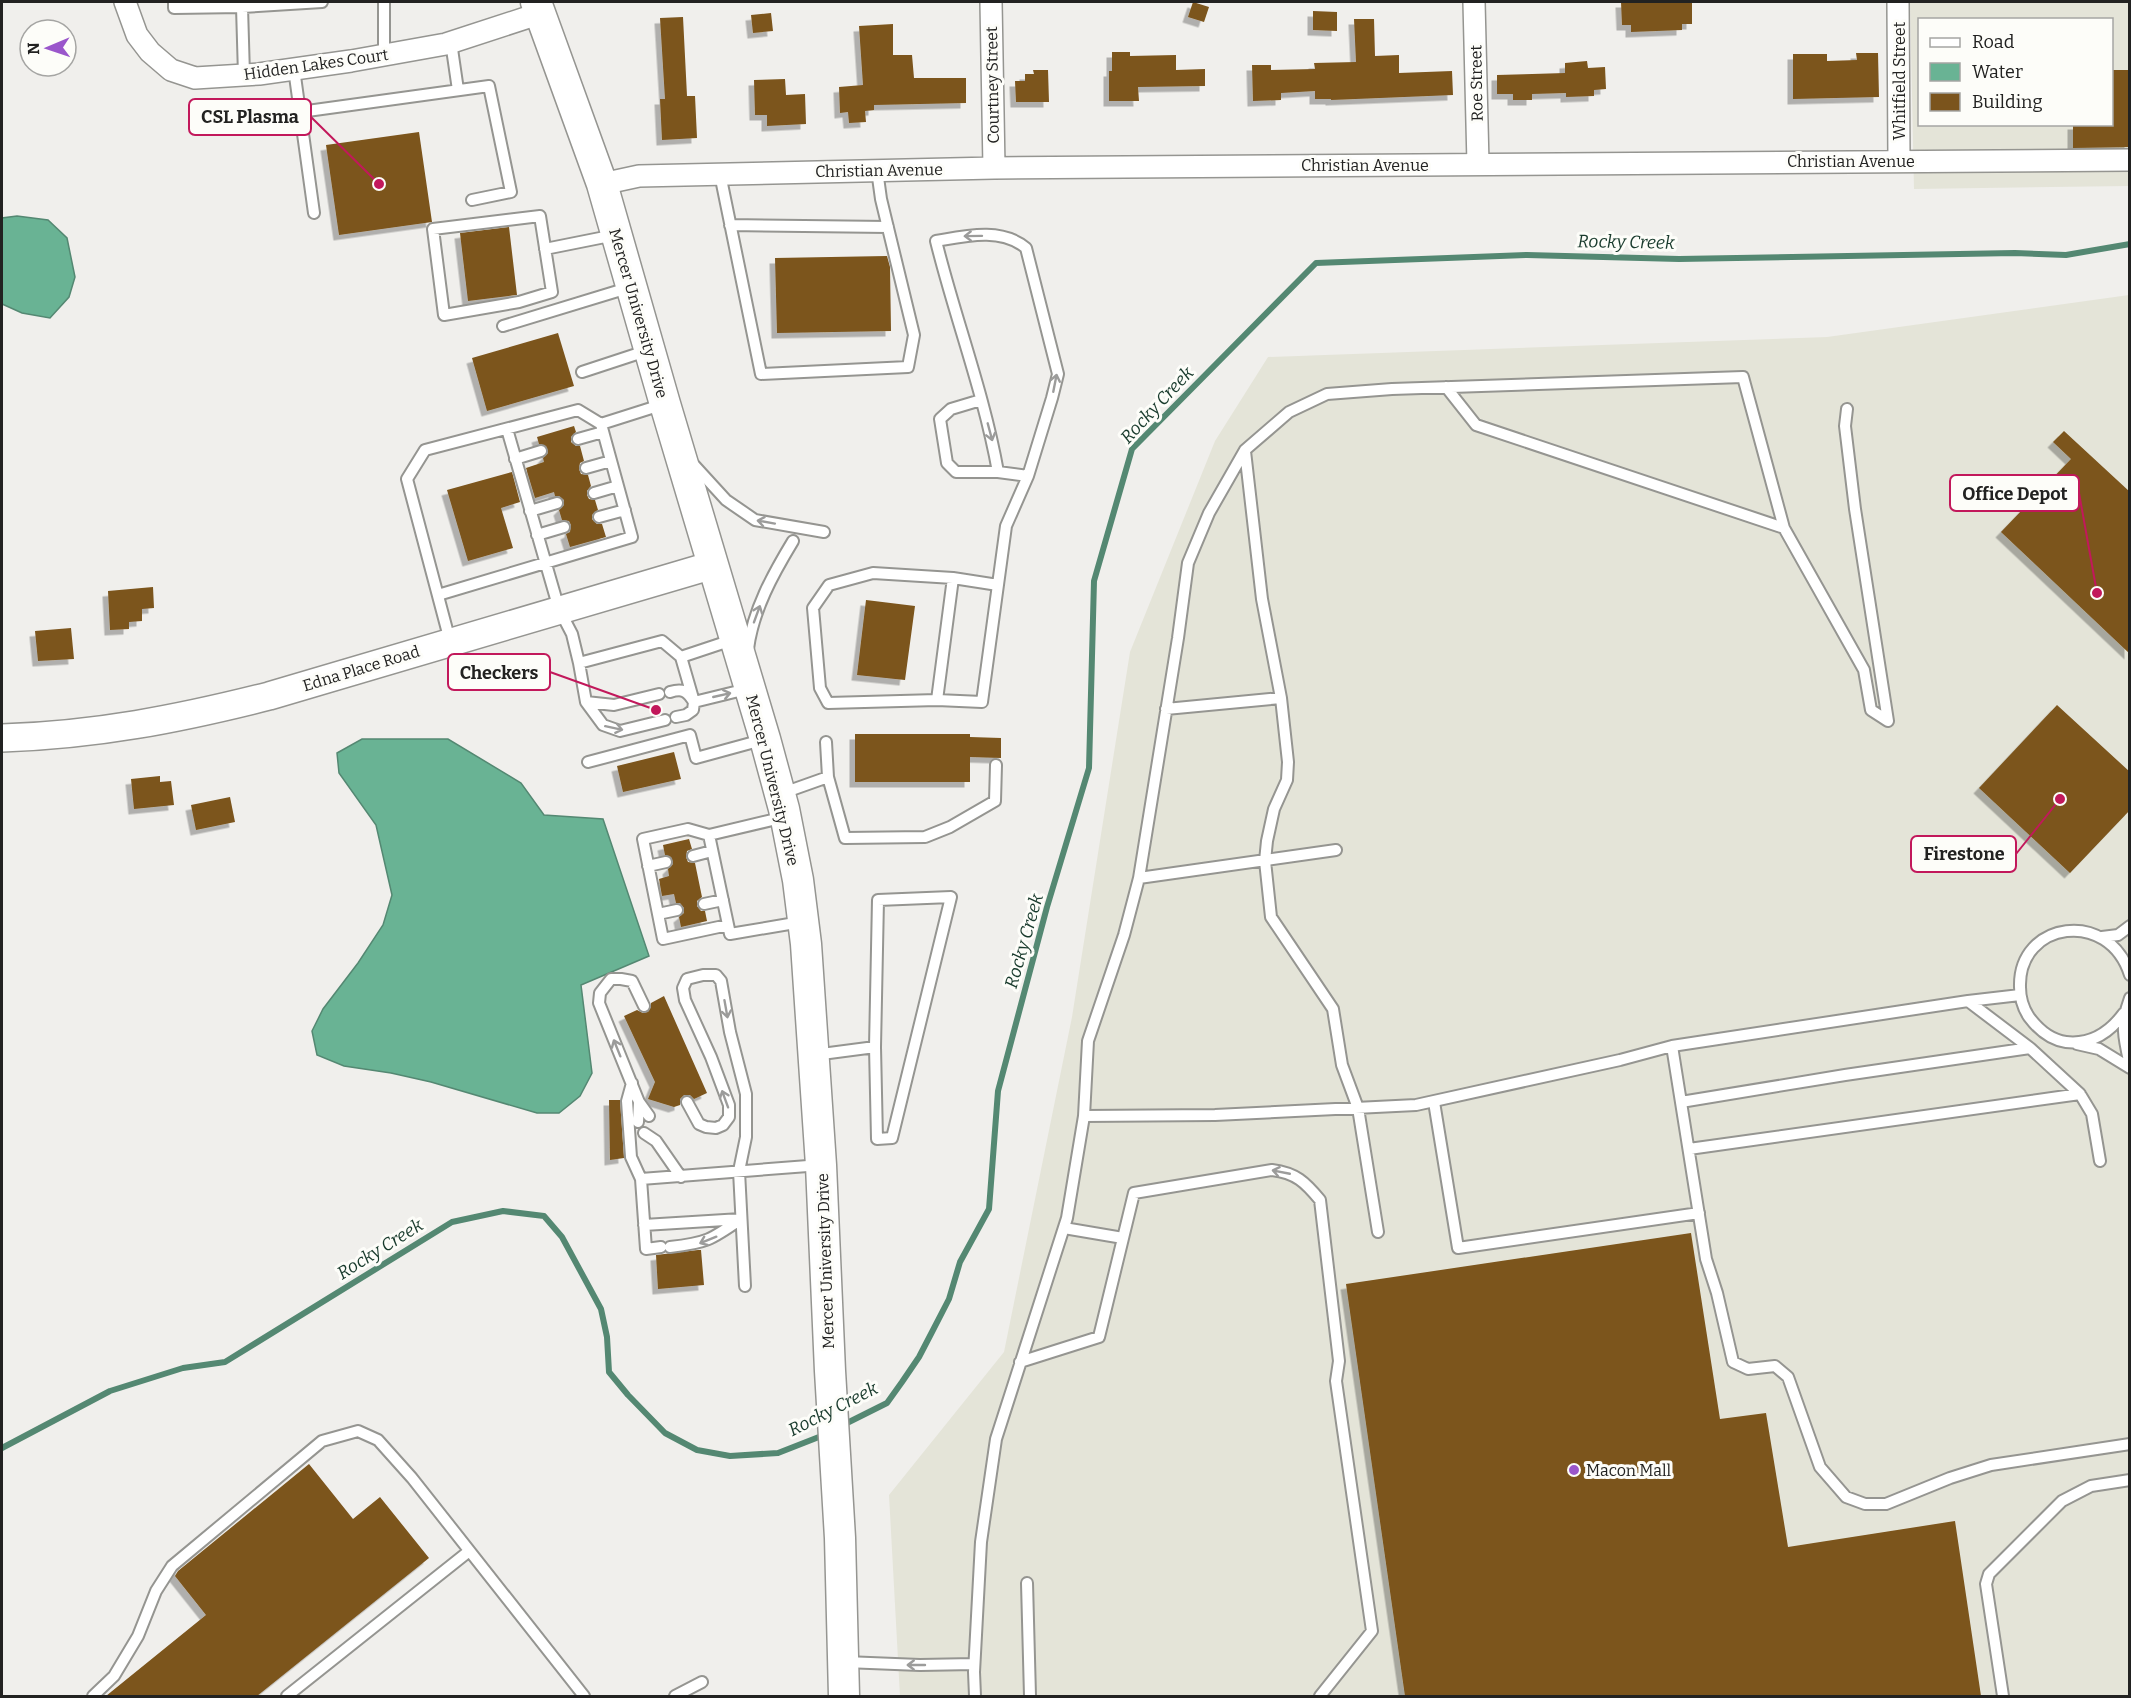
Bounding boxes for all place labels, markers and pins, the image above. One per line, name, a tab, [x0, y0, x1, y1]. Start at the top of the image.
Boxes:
callout: CSL Plasma	[189, 99, 311, 135]
callout: Office Depot	[1950, 475, 2079, 511]
callout: Checkers	[448, 654, 550, 690]
callout: Firestone	[1911, 836, 2016, 872]
place label: Macon Mall	[1586, 1461, 1672, 1480]
marker: Macon Mall	[1567, 1463, 1581, 1477]

